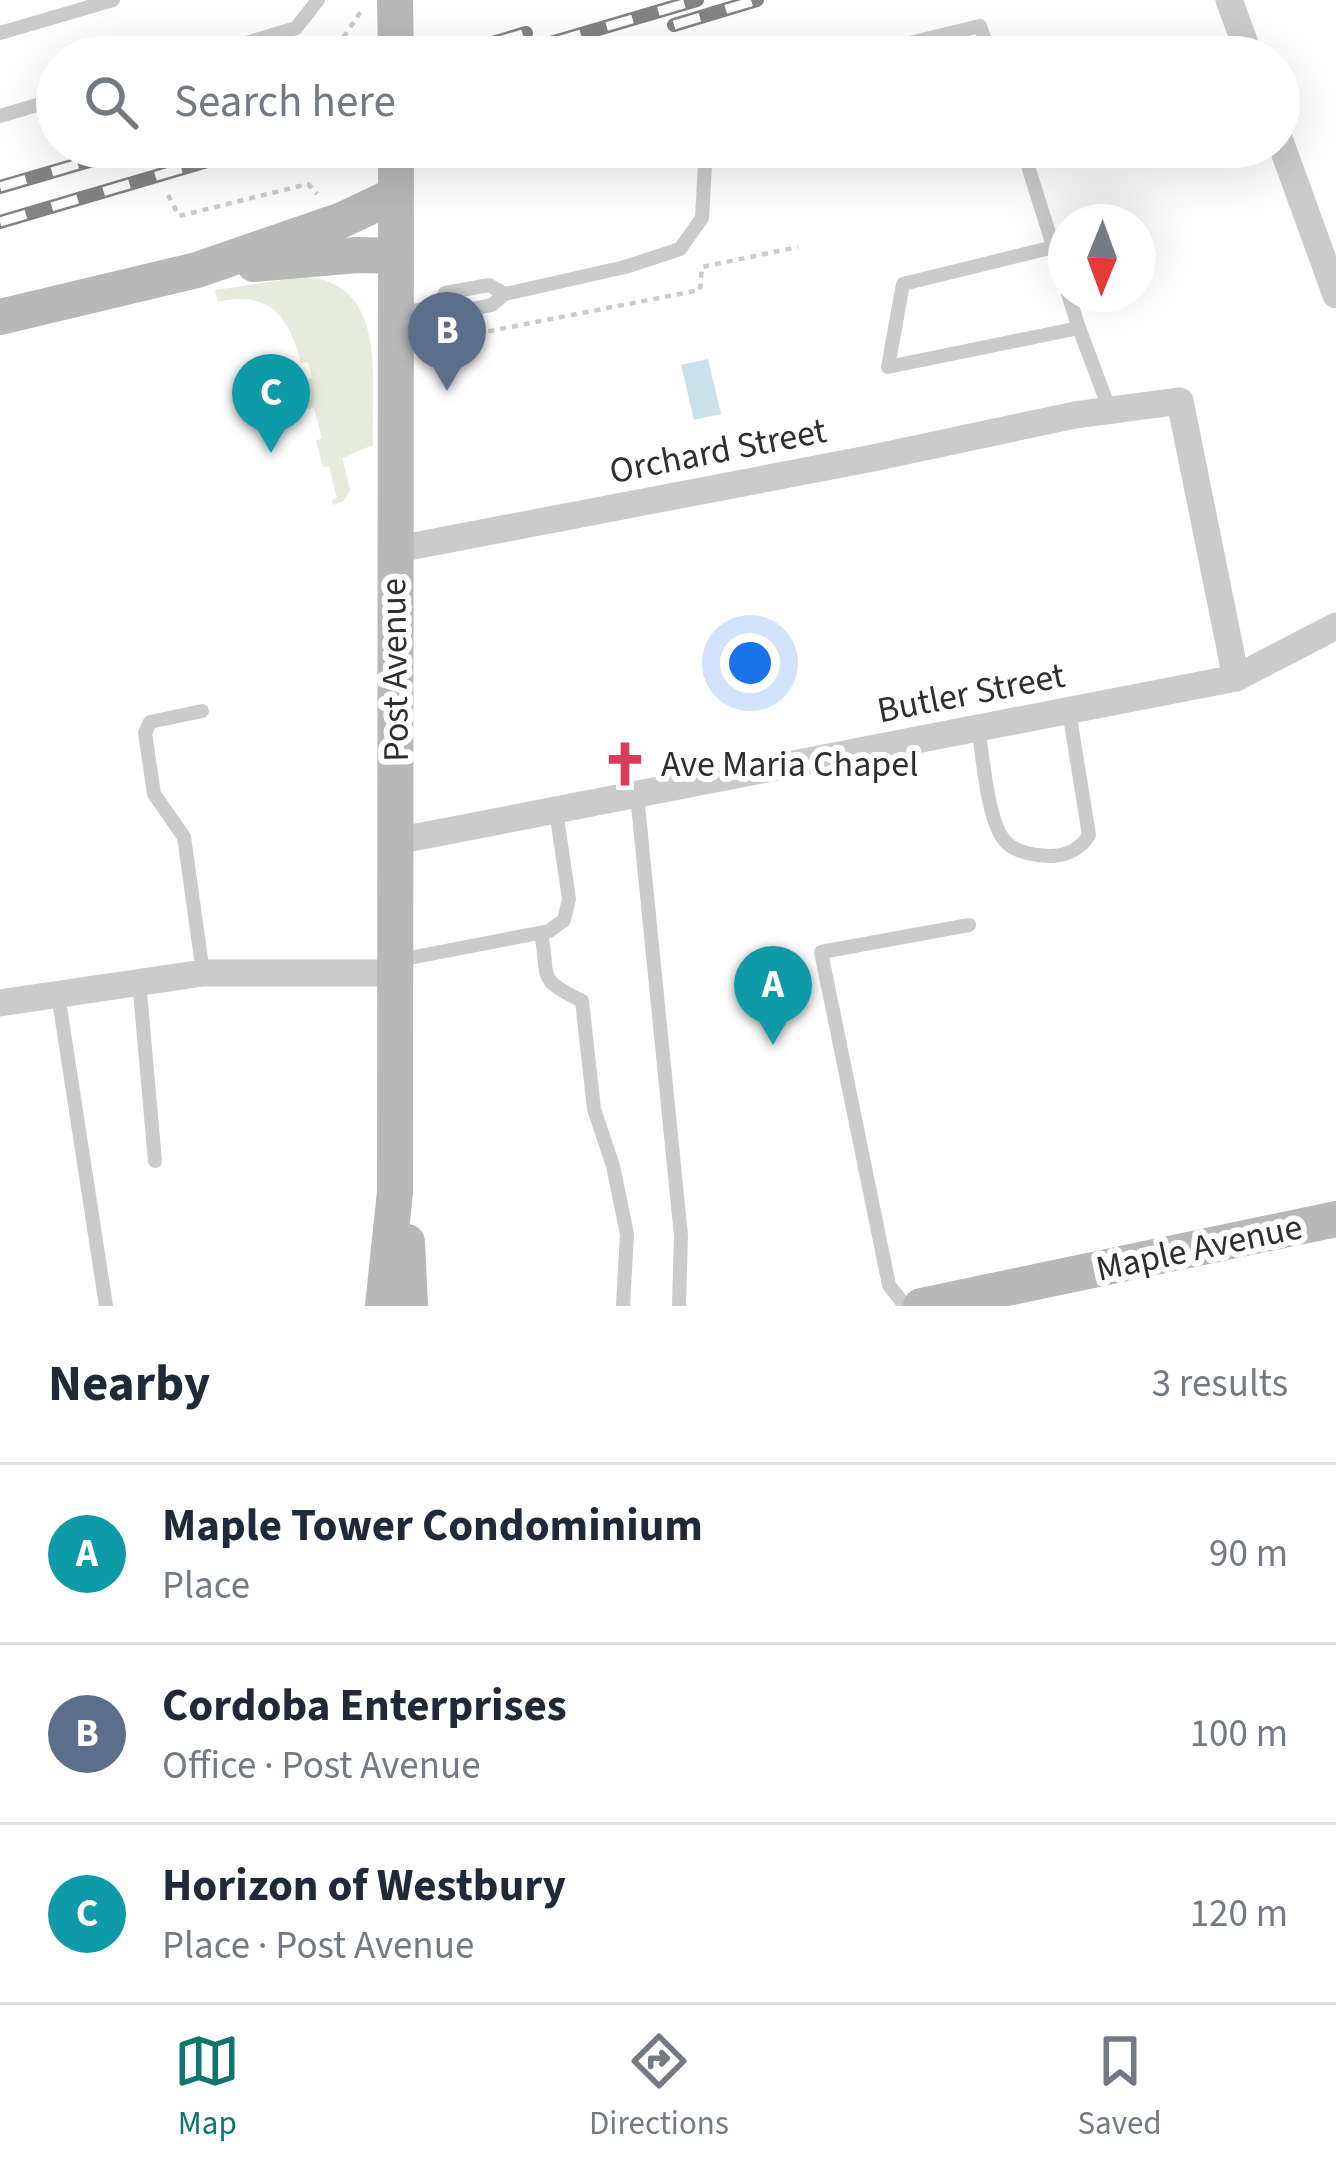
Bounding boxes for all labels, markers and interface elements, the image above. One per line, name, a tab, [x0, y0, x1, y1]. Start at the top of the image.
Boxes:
search box	[36, 36, 1300, 168]
icon: search	[78, 69, 144, 135]
text: Search here	[174, 70, 396, 134]
north arrow	[1048, 204, 1156, 312]
pin: B	[408, 292, 486, 391]
pin: C	[232, 354, 310, 453]
street label: Orchard Street	[605, 405, 831, 497]
street label: Post Avenue	[368, 578, 422, 762]
your location	[720, 633, 780, 693]
street label: Butler Street	[873, 650, 1069, 736]
church icon: Ave Maria Chapel	[600, 739, 650, 789]
place label: Ave Maria Chapel	[661, 739, 918, 790]
pin: A	[734, 946, 812, 1045]
street label: Maple Avenue	[1091, 1201, 1307, 1295]
text: Nearby	[48, 1348, 210, 1420]
text: 3 results	[1152, 1356, 1288, 1412]
text: Maple Tower Condominium	[162, 1494, 703, 1558]
text: A	[76, 1526, 98, 1582]
text: 90 m	[1209, 1526, 1288, 1582]
text: Place	[162, 1558, 250, 1614]
text: Cordoba Enterprises	[162, 1674, 567, 1738]
text: B	[75, 1706, 99, 1762]
text: 100 m	[1190, 1706, 1288, 1762]
text: Office · Post Avenue	[162, 1738, 481, 1794]
text: Horizon of Westbury	[162, 1854, 566, 1918]
text: C	[76, 1886, 98, 1942]
text: 120 m	[1190, 1886, 1288, 1942]
text: Place · Post Avenue	[162, 1918, 474, 1974]
tab: Map	[174, 2028, 240, 2147]
tab: Directions	[589, 2028, 729, 2147]
tab: Saved	[1077, 2028, 1162, 2147]

